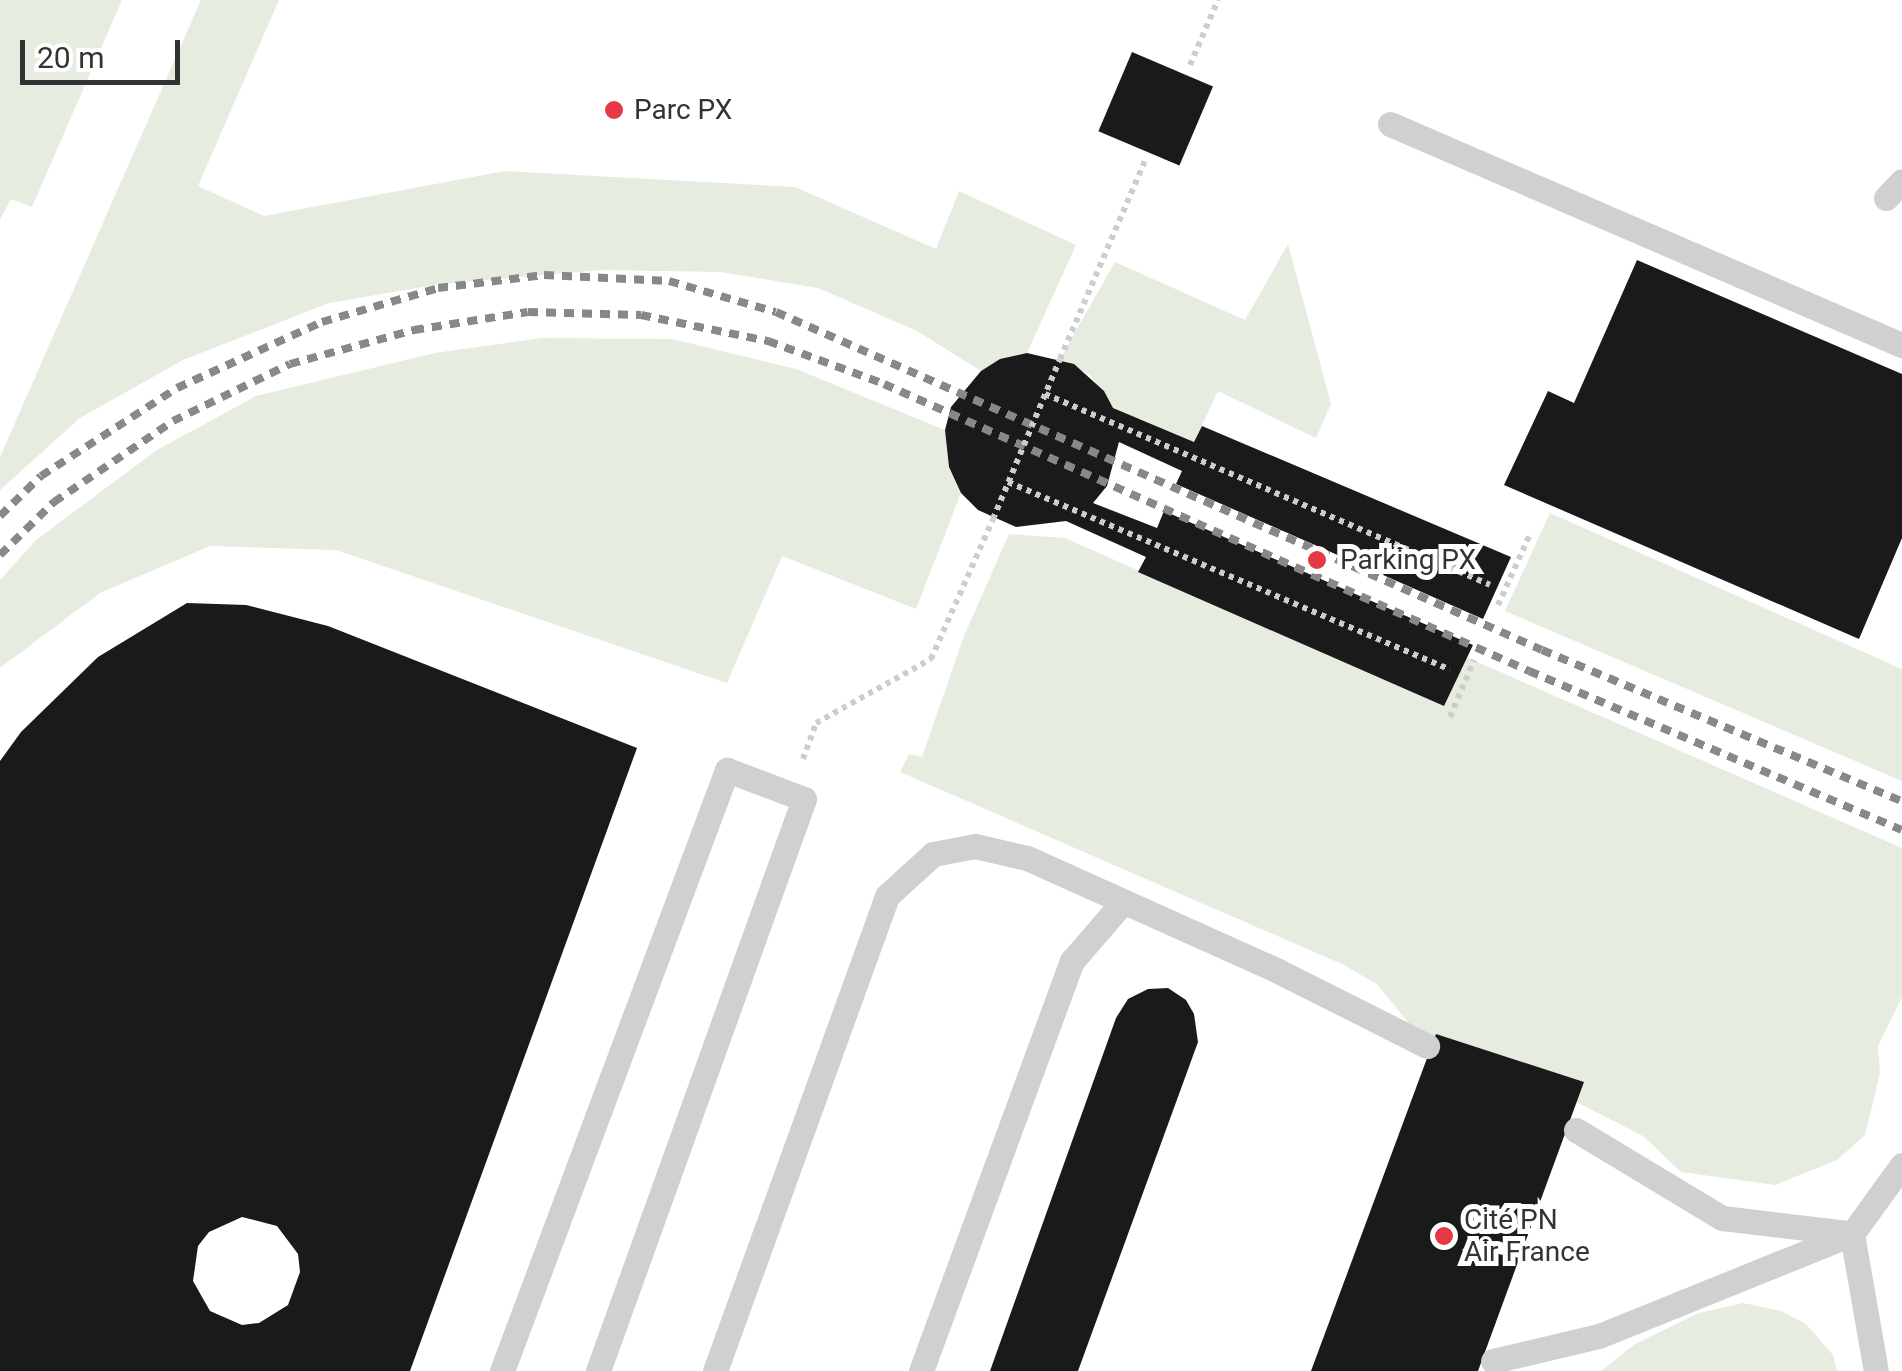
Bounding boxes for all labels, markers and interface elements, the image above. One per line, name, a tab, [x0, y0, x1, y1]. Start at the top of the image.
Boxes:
scale bar	[25, 20, 185, 82]
text: 20 m	[37, 40, 104, 75]
place label: Parc PX	[634, 93, 732, 127]
marker: Parc PX	[603, 99, 625, 121]
place label: Parking PX	[1340, 543, 1476, 577]
marker: Parking PX	[1304, 547, 1330, 573]
place label: Cité PN Air France	[1464, 1203, 1590, 1269]
marker: Cité PN Air France	[1433, 1225, 1455, 1247]

